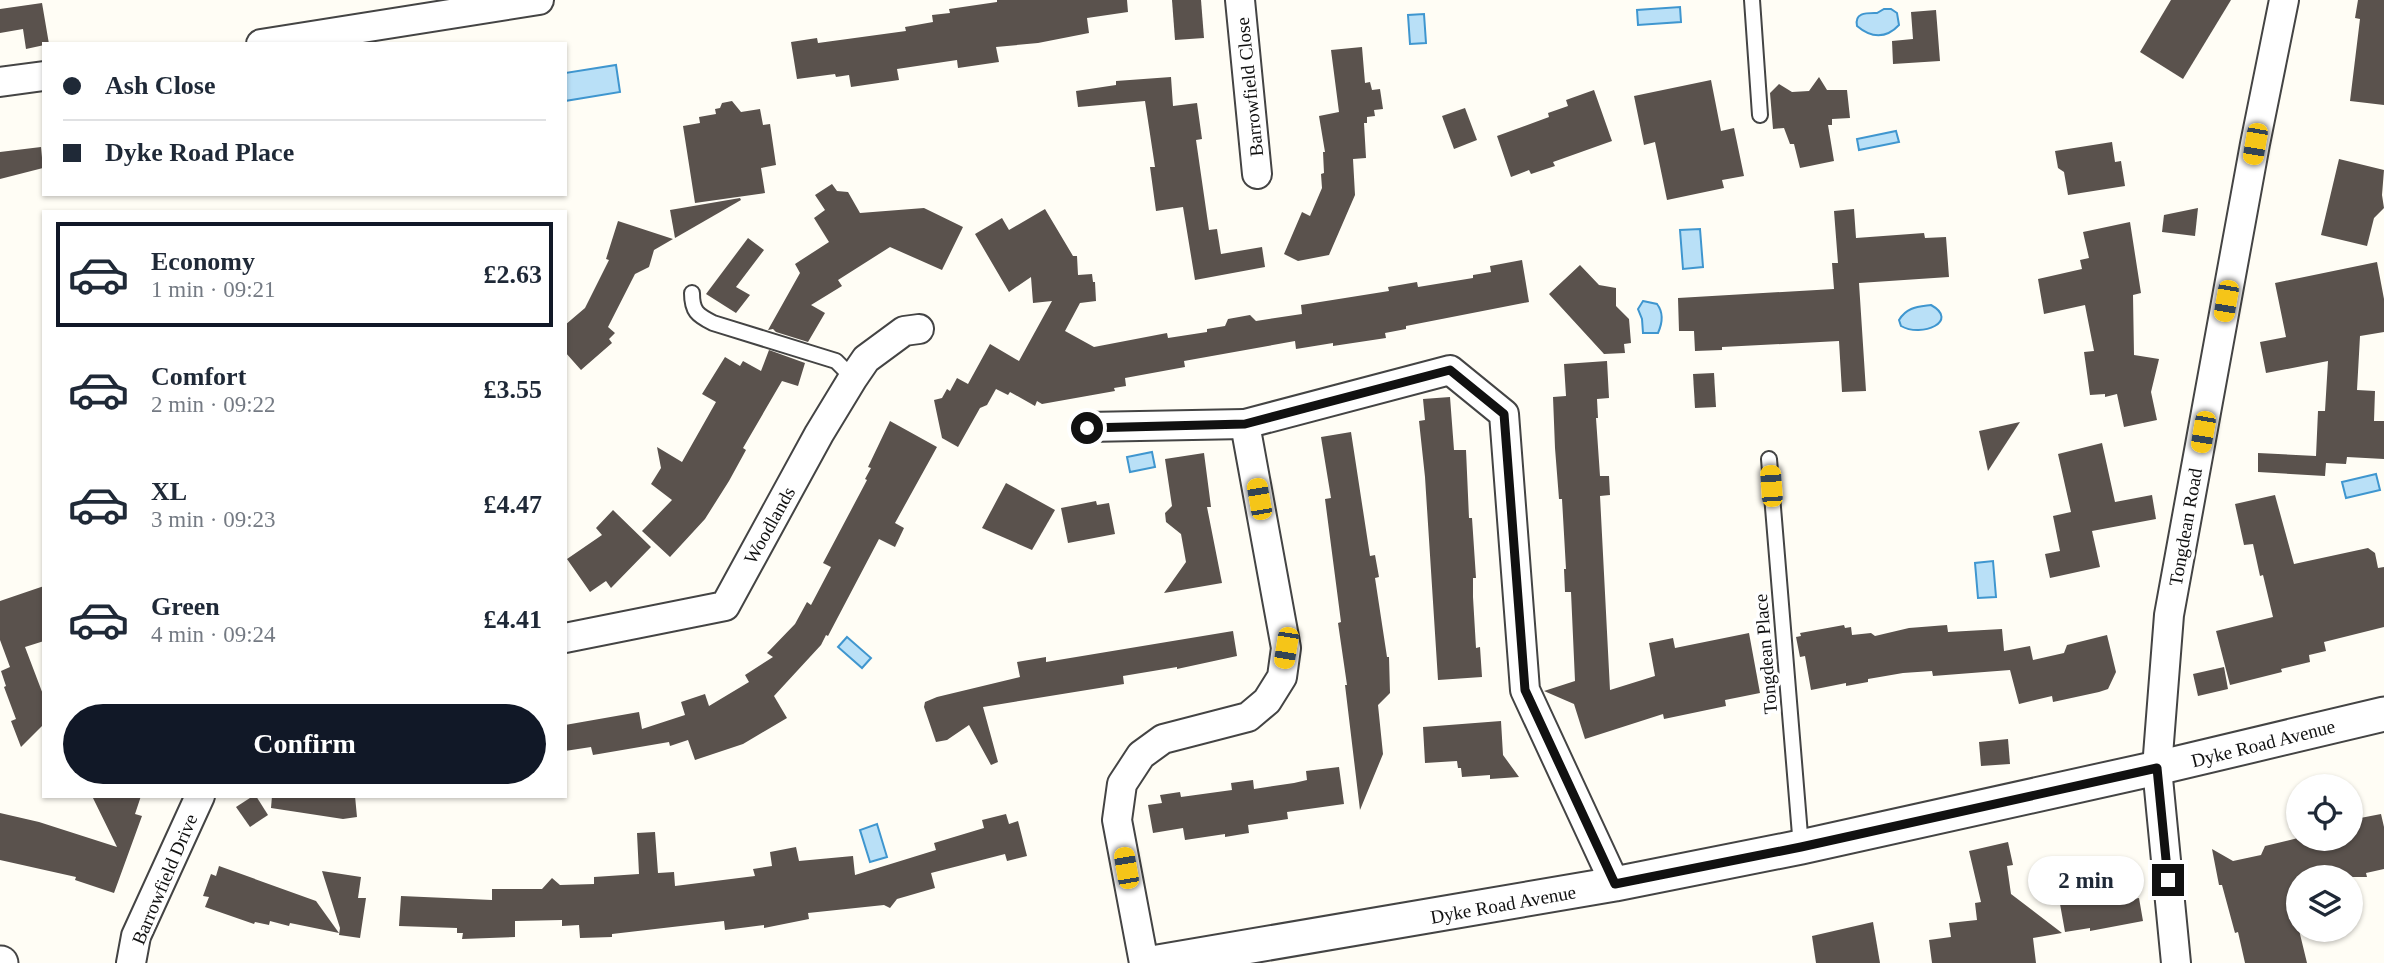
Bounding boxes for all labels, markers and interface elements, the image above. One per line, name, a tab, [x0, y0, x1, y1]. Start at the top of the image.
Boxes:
street label: Barrowfield Close	[1232, 16, 1267, 158]
text: Ash Close	[105, 71, 216, 100]
car	[2242, 121, 2269, 167]
text: Dyke Road Place	[105, 138, 294, 167]
icon: car	[67, 243, 130, 306]
text: Economy	[151, 247, 255, 276]
text: £2.63	[484, 260, 542, 289]
text: 1 min · 09:21	[151, 277, 276, 302]
car	[2213, 278, 2240, 324]
icon: car	[67, 358, 130, 421]
text: Comfort	[151, 362, 246, 391]
text: £3.55	[484, 375, 542, 404]
text: 2 min · 09:22	[151, 392, 276, 417]
car	[2190, 409, 2217, 455]
route start	[1071, 412, 1103, 444]
car	[1760, 464, 1783, 508]
street label: Tongdean Road	[2165, 466, 2206, 588]
icon: car	[67, 473, 130, 536]
car	[1246, 476, 1273, 522]
text: XL	[151, 477, 187, 506]
street label: Woodlands	[740, 483, 799, 568]
text: £4.47	[484, 490, 542, 519]
text: 3 min · 09:23	[151, 507, 276, 532]
icon: car	[67, 588, 130, 651]
text: Green	[151, 592, 220, 621]
street label: Tongdean Place	[1750, 593, 1781, 715]
text: £4.41	[484, 605, 542, 634]
text: 4 min · 09:24	[151, 622, 276, 647]
car	[1273, 626, 1300, 670]
button: Confirm	[63, 704, 546, 784]
street label: Dyke Road Avenue	[2189, 715, 2337, 772]
map controls	[2286, 774, 2363, 942]
button: locate	[2286, 774, 2363, 851]
street label: Barrowfield Drive	[127, 811, 201, 948]
car	[1113, 845, 1140, 891]
callout: 2 min	[2028, 856, 2144, 904]
route end	[2152, 864, 2184, 896]
button: layers	[2286, 865, 2363, 942]
text: 2 min	[2058, 868, 2114, 893]
street label: Dyke Road Avenue	[1429, 881, 1577, 928]

